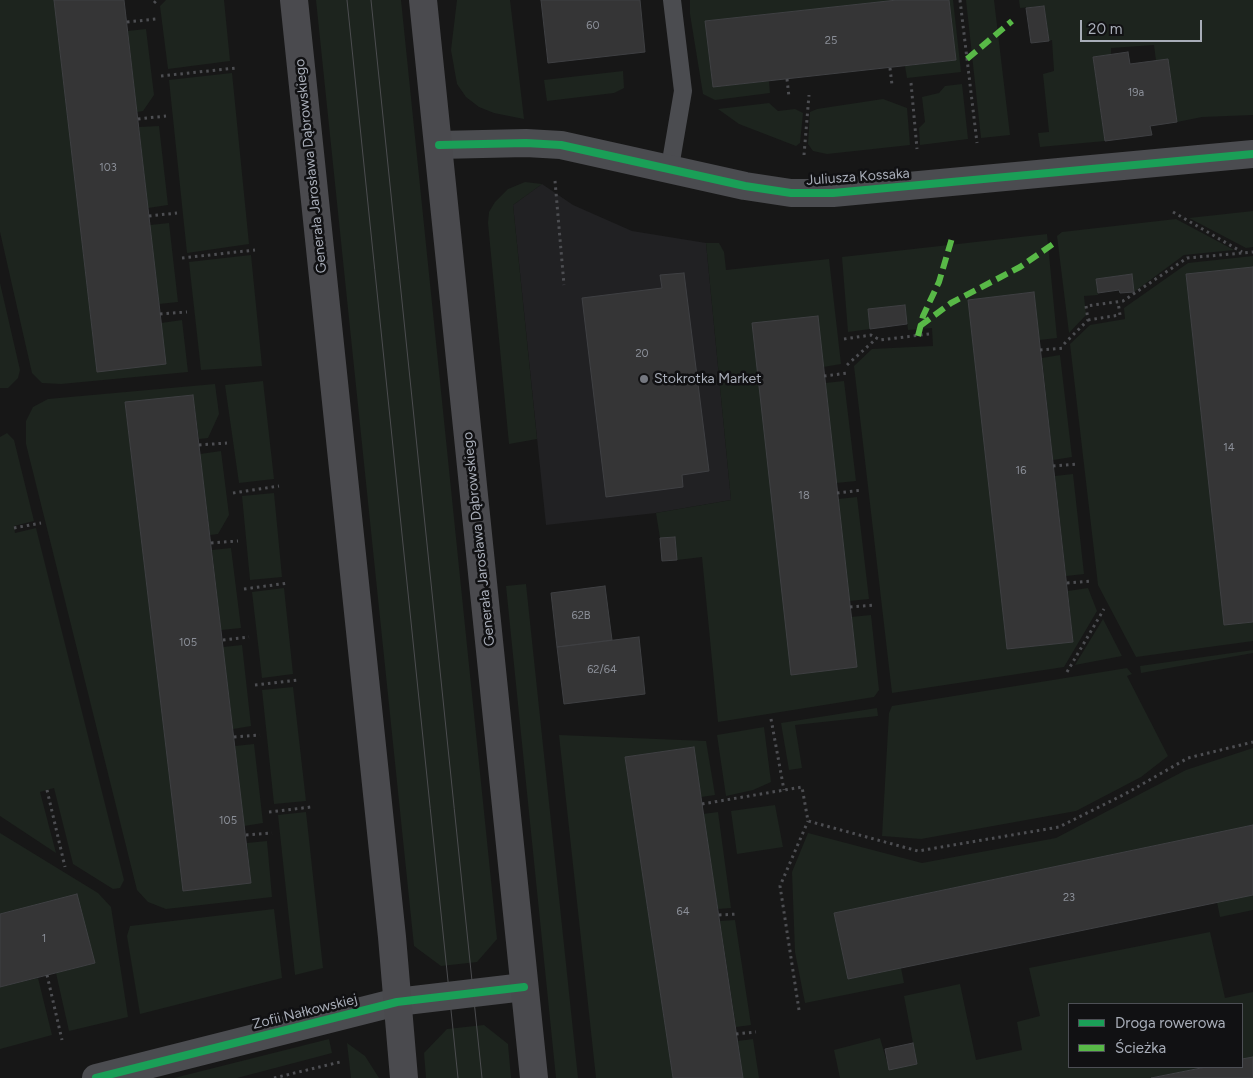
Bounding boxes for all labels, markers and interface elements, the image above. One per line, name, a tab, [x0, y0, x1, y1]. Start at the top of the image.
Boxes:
scale bar	[1083, 10, 1206, 42]
house number: 60	[586, 19, 600, 33]
text: 20 m	[1088, 20, 1122, 38]
house number: 25	[825, 34, 837, 48]
street label: Generała Jarosława Dąbrowskiego	[291, 58, 331, 274]
house number: 19a	[1128, 86, 1144, 100]
house number: 103	[99, 161, 117, 175]
street label: Juliusza Kossaka	[806, 165, 910, 189]
house number: 20	[635, 347, 649, 361]
place label: Stokrotka Market	[654, 371, 761, 387]
marker: Stokrotka Market	[638, 373, 650, 385]
street label: Generała Jarosława Dąbrowskiego	[459, 431, 499, 647]
house number: 14	[1223, 441, 1235, 455]
house number: 16	[1016, 464, 1026, 478]
house number: 18	[798, 489, 810, 503]
house number: 62B	[571, 609, 591, 623]
house number: 105	[179, 636, 197, 650]
house number: 62/64	[587, 663, 617, 677]
house number: 105	[219, 814, 237, 828]
house number: 23	[1063, 891, 1075, 905]
house number: 64	[676, 905, 690, 919]
house number: 1	[42, 932, 46, 946]
street label: Zofii Nałkowskiej	[251, 991, 359, 1033]
legend	[1068, 1003, 1243, 1068]
text: Droga rowerowa	[1115, 1014, 1225, 1032]
text: Ścieżka	[1115, 1039, 1166, 1057]

